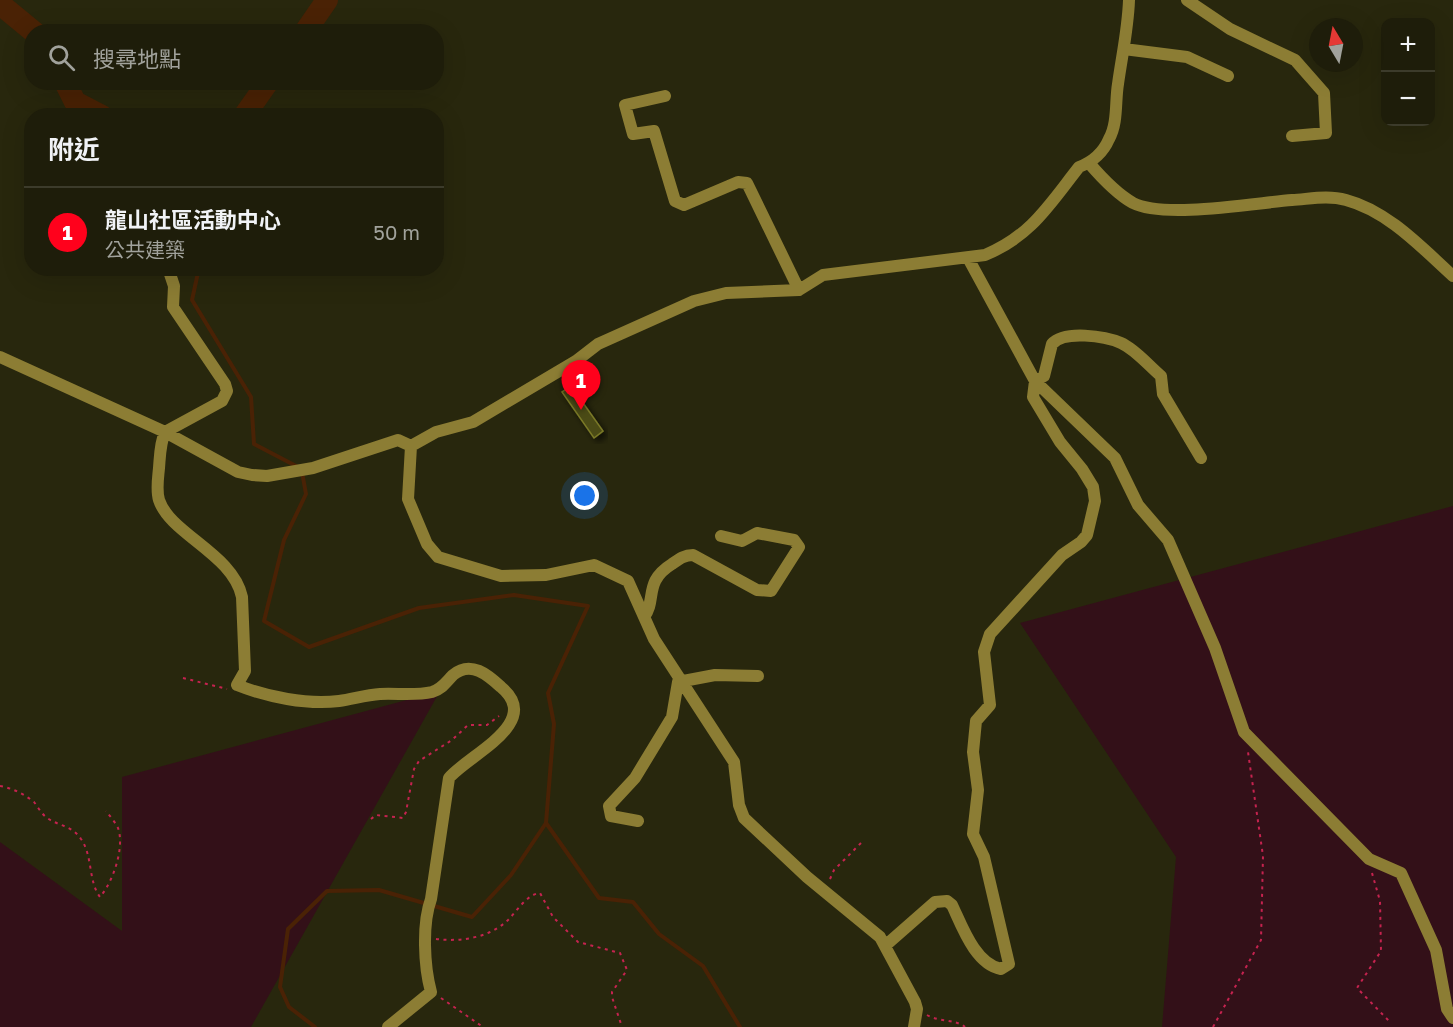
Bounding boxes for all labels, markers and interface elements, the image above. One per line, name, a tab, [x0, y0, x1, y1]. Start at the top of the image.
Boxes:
north arrow	[1309, 18, 1363, 72]
map controls	[1381, 18, 1435, 126]
button: +	[1381, 18, 1435, 72]
search box	[24, 24, 444, 90]
icon: search	[45, 41, 78, 74]
text: 搜尋地點	[93, 45, 181, 72]
button: −	[1381, 72, 1435, 126]
text: 附近	[48, 134, 100, 165]
text: 龍山社區活動中心	[105, 206, 281, 233]
text: 1	[62, 220, 73, 244]
text: 50 m	[373, 220, 420, 244]
text: 公共建築	[105, 237, 185, 261]
pin: 1	[562, 360, 600, 410]
your location	[570, 481, 599, 510]

